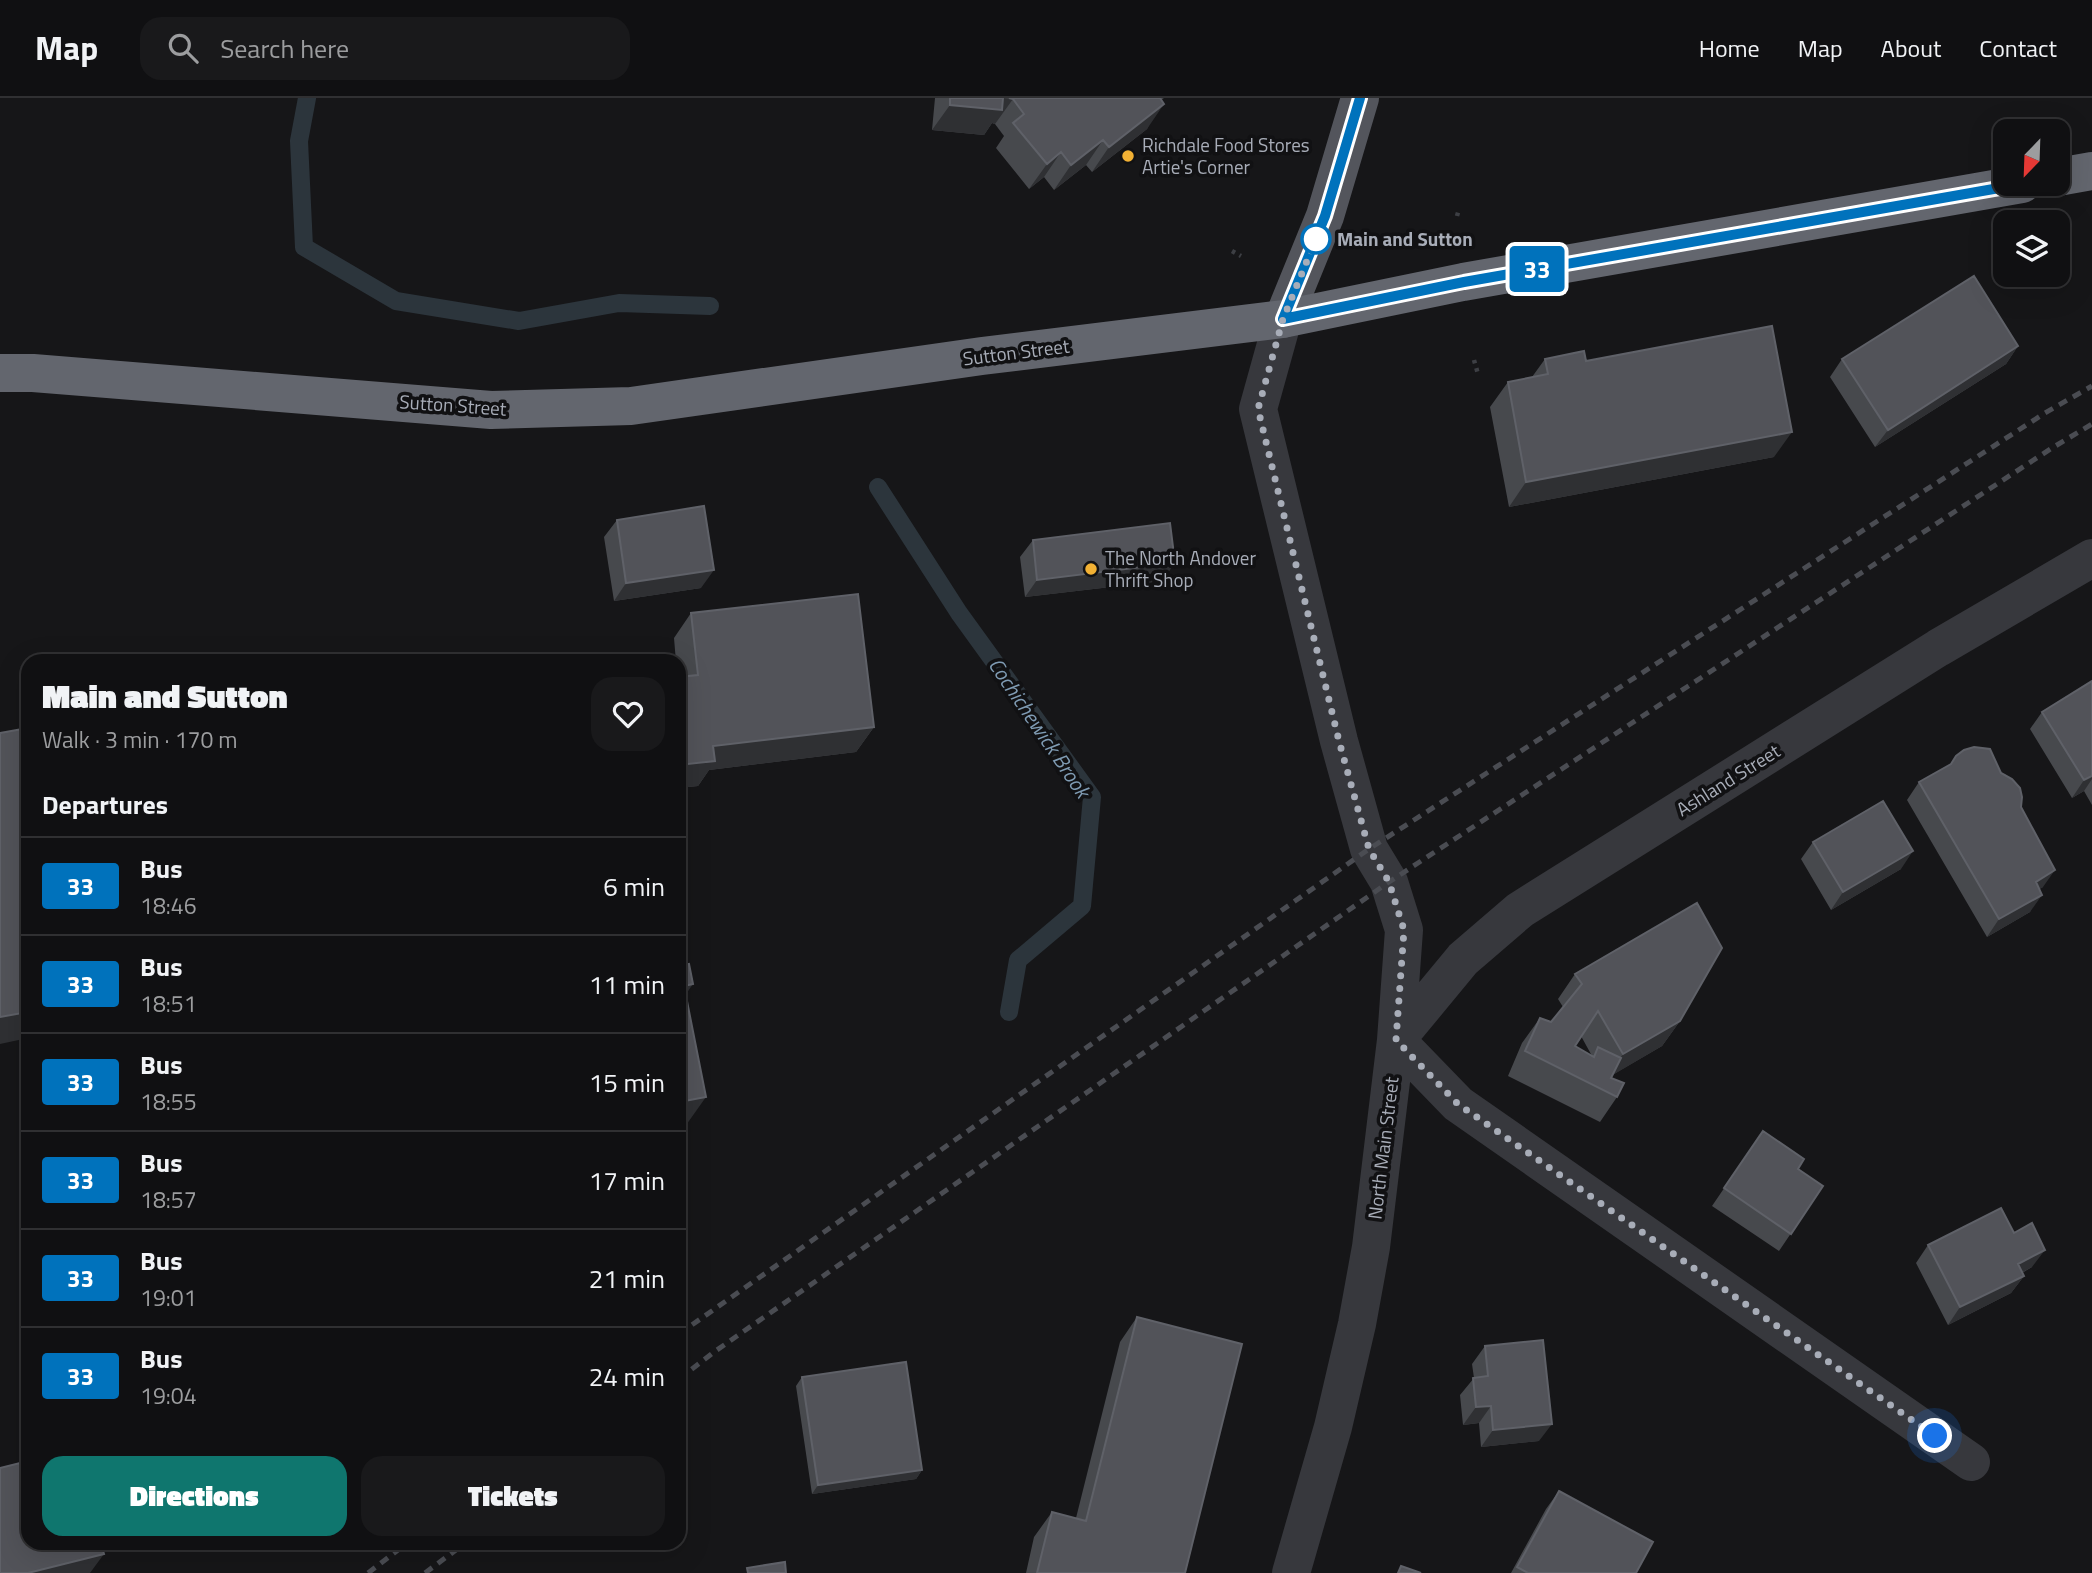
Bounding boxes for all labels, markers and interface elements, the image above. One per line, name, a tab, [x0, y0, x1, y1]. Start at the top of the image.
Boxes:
search box	[140, 17, 630, 80]
text: Map	[35, 23, 98, 73]
icon: search	[164, 29, 202, 67]
text: Search here	[220, 29, 349, 68]
text: Home	[1699, 30, 1760, 66]
text: Map	[1798, 30, 1843, 66]
text: About	[1881, 30, 1941, 66]
text: Contact	[1979, 30, 2057, 66]
north arrow	[1993, 119, 2070, 196]
map controls	[1993, 119, 2070, 287]
place label: Richdale Food Stores Artie's Corner	[1142, 130, 1310, 181]
marker: Richdale Food Stores Artie's Corner	[1120, 148, 1136, 164]
button: layers	[1993, 210, 2070, 287]
marker: Main and Sutton	[1301, 224, 1331, 254]
place label: Main and Sutton	[1337, 224, 1473, 253]
line badge: 33	[1506, 246, 1568, 292]
text: 33	[1524, 251, 1550, 287]
street label: Sutton Street	[961, 331, 1071, 372]
street label: Sutton Street	[399, 386, 508, 423]
place label: The North Andover Thrift Shop	[1105, 543, 1256, 594]
marker: The North Andover Thrift Shop	[1083, 561, 1099, 577]
water label: Cochichewick Brook	[981, 651, 1100, 806]
text: Main and Sutton	[42, 671, 288, 721]
button: heart	[591, 677, 665, 751]
text: Walk · 3 min · 170 m	[42, 722, 238, 757]
street label: Ashland Street	[1670, 736, 1786, 823]
text: Departures	[42, 785, 168, 824]
text: Bus	[140, 849, 182, 888]
text: 6 min	[603, 867, 665, 906]
text: 33	[67, 868, 94, 904]
text: 18:46	[140, 888, 197, 923]
text: Bus	[140, 947, 182, 986]
text: 11 min	[589, 965, 665, 1004]
text: 33	[67, 966, 94, 1002]
text: 18:51	[140, 986, 197, 1021]
text: Bus	[140, 1045, 182, 1084]
text: 15 min	[589, 1063, 665, 1102]
text: 33	[67, 1064, 94, 1100]
street label: North Main Street	[1359, 1075, 1406, 1221]
text: 18:55	[140, 1084, 197, 1119]
text: Bus	[140, 1143, 182, 1182]
text: 17 min	[589, 1161, 665, 1200]
text: 33	[67, 1162, 94, 1198]
text: 18:57	[140, 1182, 197, 1217]
text: Bus	[140, 1241, 182, 1280]
text: 21 min	[589, 1259, 665, 1298]
text: 33	[67, 1260, 94, 1296]
text: 19:01	[140, 1280, 197, 1315]
text: Bus	[140, 1339, 182, 1378]
text: 24 min	[589, 1357, 665, 1396]
text: 33	[67, 1358, 94, 1394]
text: 19:04	[140, 1378, 197, 1413]
your location	[1917, 1418, 1952, 1453]
button: Directions	[42, 1456, 347, 1536]
button: Tickets	[361, 1456, 665, 1536]

